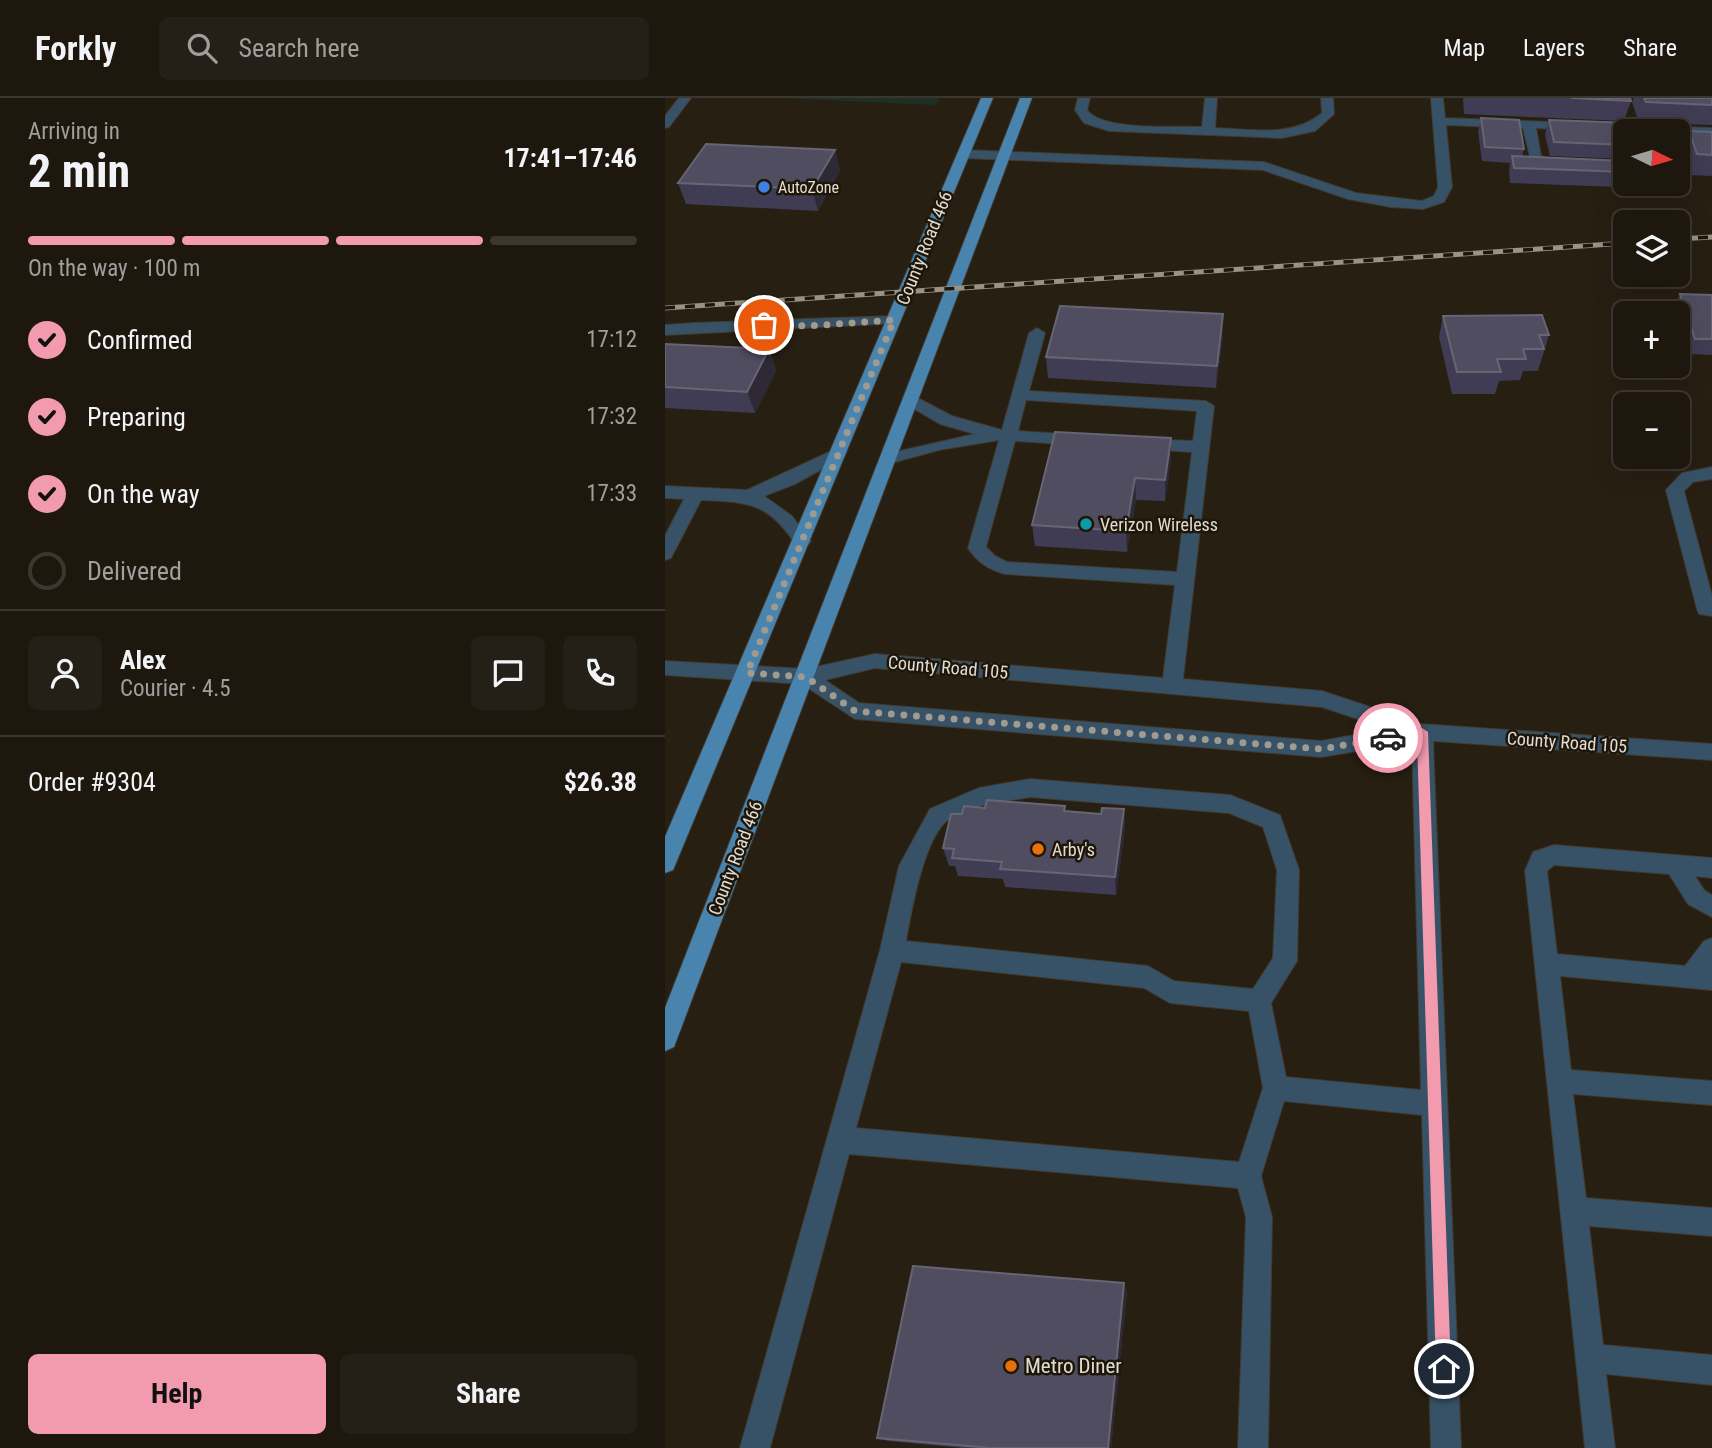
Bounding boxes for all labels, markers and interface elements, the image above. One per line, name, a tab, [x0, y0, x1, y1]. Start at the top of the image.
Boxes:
search box	[159, 17, 649, 80]
text: Forkly	[35, 29, 117, 68]
icon: search	[183, 29, 221, 67]
text: Search here	[239, 33, 359, 63]
text: Map	[1444, 34, 1485, 62]
text: Layers	[1523, 34, 1585, 62]
text: Share	[1623, 34, 1677, 62]
text: Arriving in	[28, 118, 120, 145]
north arrow	[1613, 119, 1691, 196]
map controls	[1613, 119, 1690, 469]
text: 17:41–17:46	[503, 143, 637, 173]
text: 2 min	[28, 144, 130, 198]
place label: AutoZone	[778, 178, 839, 197]
marker: AutoZone	[756, 179, 772, 195]
street label: County Road 466	[892, 188, 956, 308]
button: layers	[1613, 210, 1690, 287]
text: On the way · 100 m	[28, 255, 200, 282]
pin	[734, 295, 794, 355]
button: +	[1613, 301, 1690, 378]
icon: bag	[745, 306, 783, 344]
icon: check	[28, 321, 66, 359]
text: Confirmed	[87, 325, 193, 355]
text: 17:12	[586, 326, 637, 353]
button: −	[1613, 392, 1690, 469]
icon: check	[28, 398, 66, 436]
text: Preparing	[87, 402, 186, 432]
text: 17:32	[586, 403, 637, 430]
icon: check	[28, 475, 66, 513]
text: On the way	[87, 479, 200, 509]
text: 17:33	[586, 480, 637, 507]
place label: Verizon Wireless	[1100, 514, 1218, 535]
marker: Verizon Wireless	[1078, 516, 1094, 532]
text: Delivered	[87, 556, 182, 586]
button: person	[28, 636, 102, 710]
button: chat	[471, 636, 545, 710]
button: phone	[563, 636, 637, 710]
text: Alex	[120, 645, 166, 675]
street label: County Road 105	[887, 651, 1009, 683]
text: Courier · 4.5	[120, 675, 231, 702]
courier	[1353, 703, 1423, 773]
icon: car	[1369, 719, 1407, 757]
street label: County Road 105	[1506, 727, 1628, 757]
text: Order #9304	[28, 767, 156, 797]
text: $26.38	[564, 767, 637, 797]
street label: County Road 466	[704, 798, 766, 918]
place label: Arby's	[1052, 839, 1095, 860]
marker: Arby's	[1030, 841, 1046, 857]
pin	[1414, 1339, 1474, 1399]
icon: home	[1425, 1350, 1463, 1388]
button: Help	[28, 1354, 326, 1434]
button: Share	[340, 1354, 637, 1434]
place label: Metro Diner	[1025, 1354, 1122, 1378]
marker: Metro Diner	[1003, 1358, 1019, 1374]

